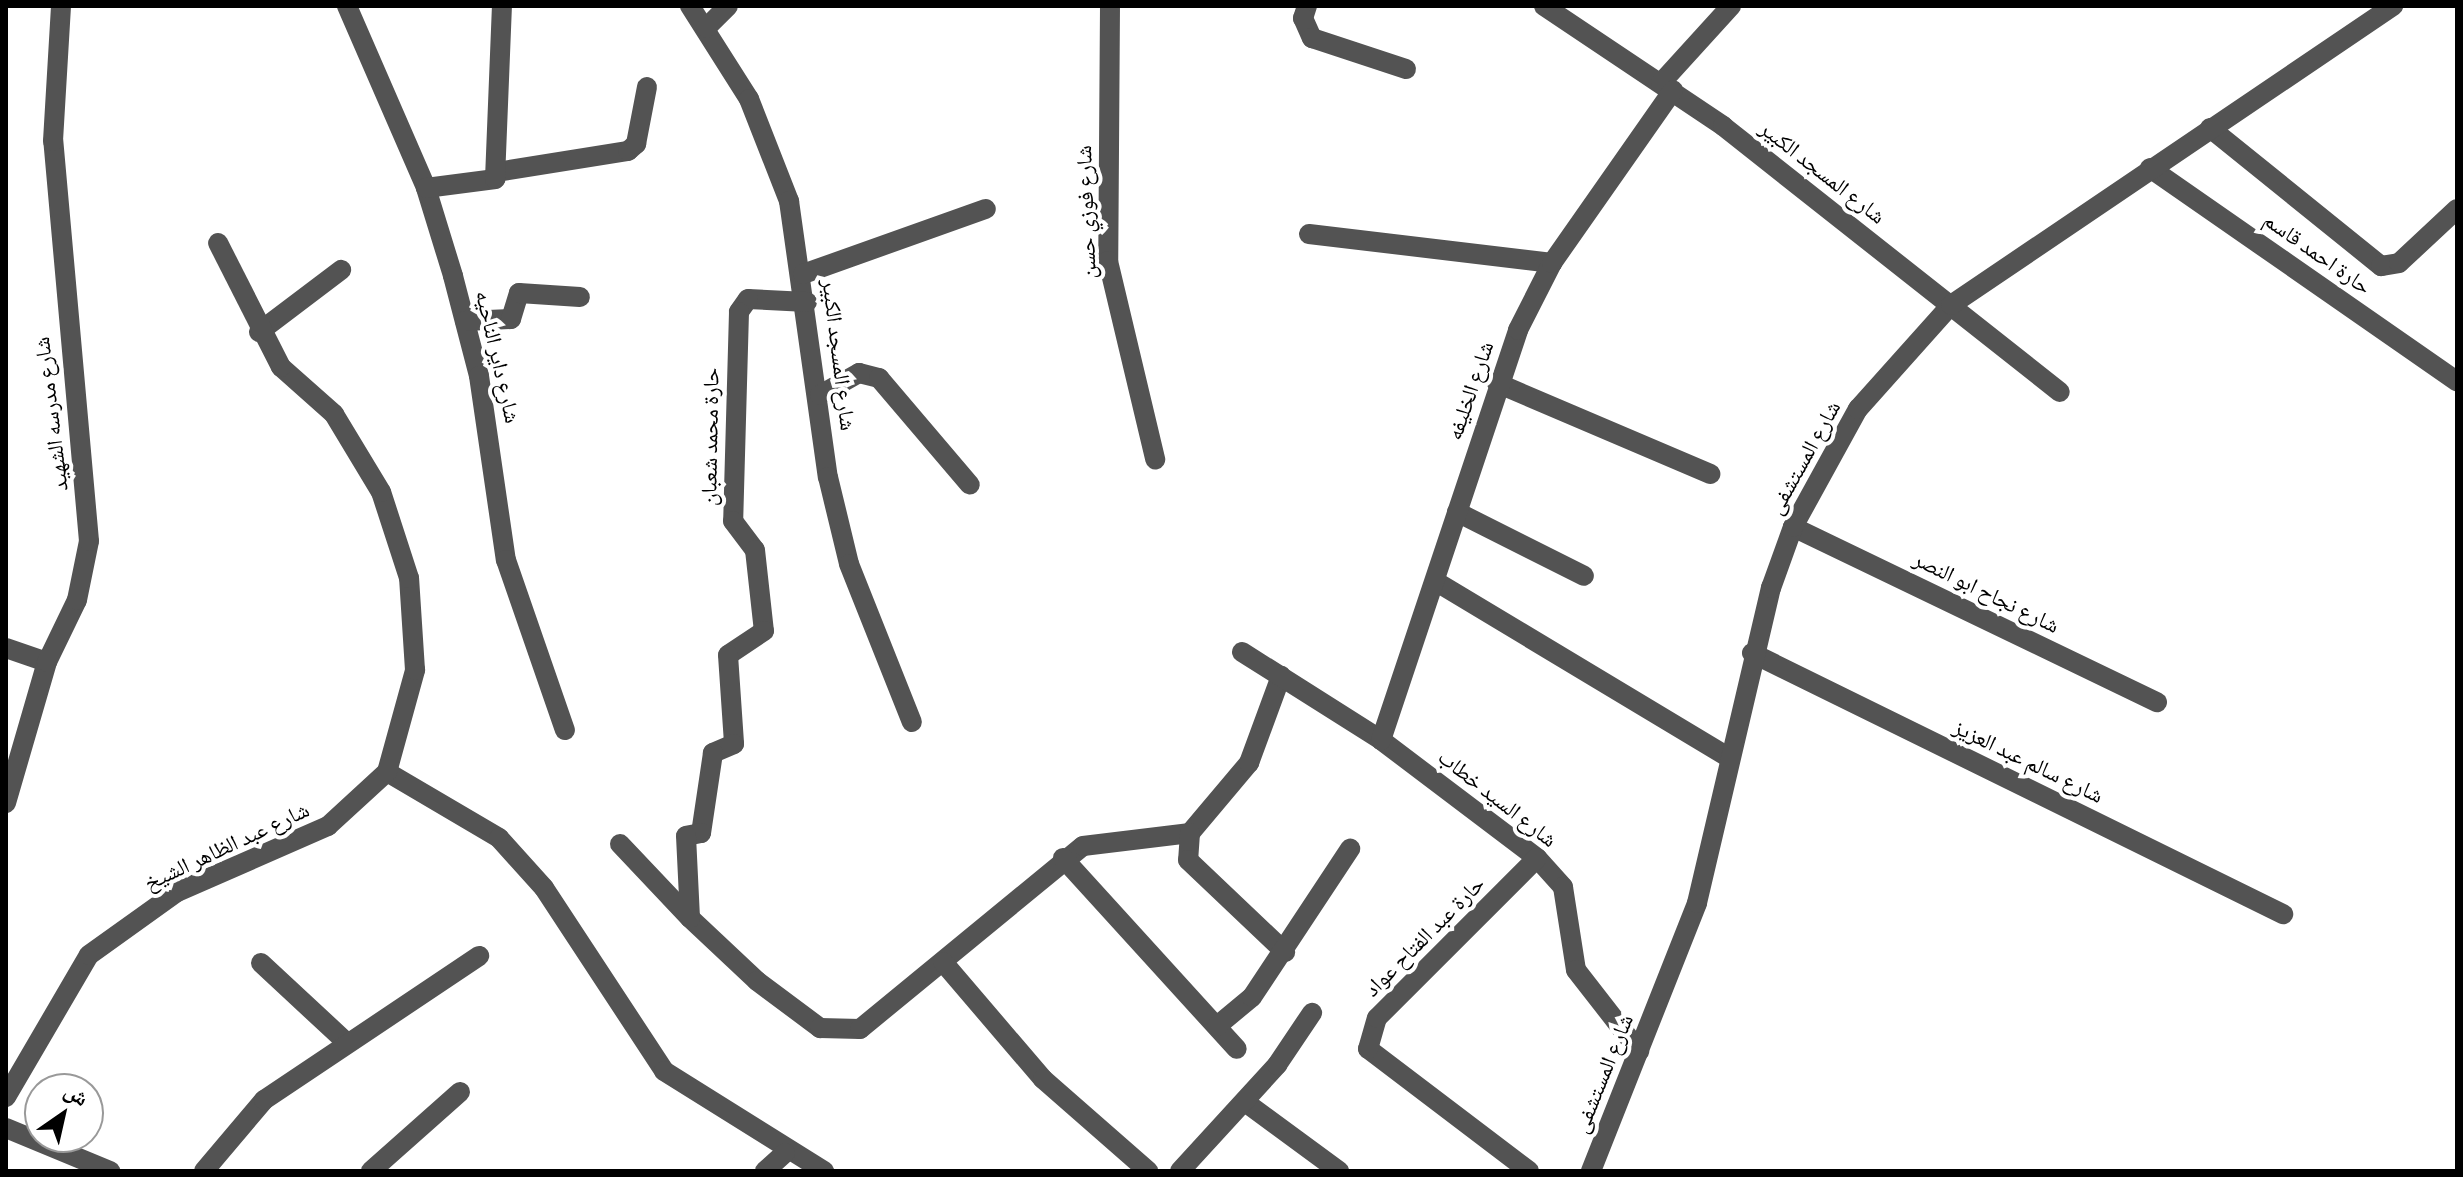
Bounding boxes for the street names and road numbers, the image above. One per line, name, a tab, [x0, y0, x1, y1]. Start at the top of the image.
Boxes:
street label: شارع المسجد الكبير	[1754, 116, 1890, 230]
street label: شارع فوزي حسن	[1071, 145, 1103, 279]
street label: حارة احمد قاسم	[2258, 207, 2376, 301]
street label: شارع المسجد الكبير	[816, 278, 860, 432]
street label: شارع داير الناحيه	[469, 288, 525, 426]
street label: شارع مدرسه الشهيد	[29, 335, 75, 493]
street label: شارع الخليفه	[1442, 338, 1500, 444]
street label: حارة محمد شعبان	[697, 368, 725, 506]
street label: شارع المستشفى	[1763, 397, 1847, 519]
street label: شارع نجاح ابو النصر	[1909, 546, 2063, 640]
street label: شارع سالم عبد العزيز	[1949, 714, 2107, 810]
street label: شارع السيد خطاب	[1432, 744, 1562, 854]
street label: شارع عبد الظاهر الشيخ	[140, 797, 314, 897]
street label: حارة عبد الفتاح عواد	[1359, 871, 1491, 1003]
street label: شارع المستشفى	[1568, 1011, 1640, 1137]

